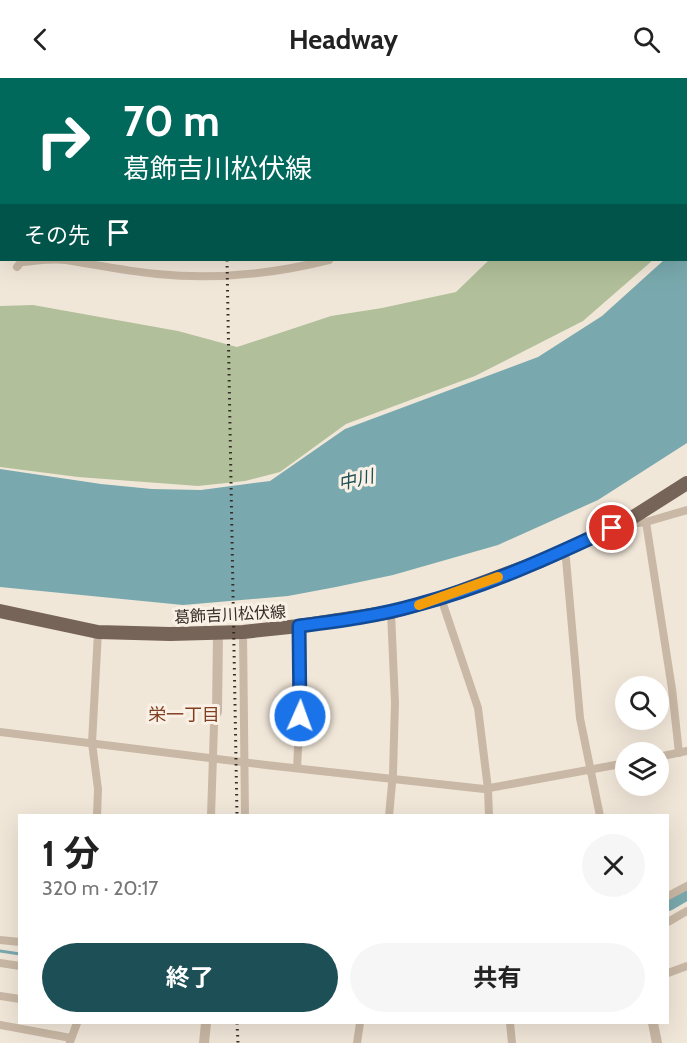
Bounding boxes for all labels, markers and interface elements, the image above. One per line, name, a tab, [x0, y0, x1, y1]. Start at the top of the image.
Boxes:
icon: back	[24, 23, 57, 56]
text: Headway	[289, 23, 398, 56]
icon: search	[630, 23, 663, 56]
text: 70 m	[123, 95, 220, 147]
icon: right	[24, 102, 102, 180]
text: 葛飾吉川松伏線	[123, 152, 312, 185]
icon: arrive	[102, 216, 135, 249]
text: その先	[24, 222, 90, 249]
water label: 中川	[336, 465, 378, 495]
pin	[586, 502, 637, 553]
icon: arrive	[595, 511, 628, 544]
street label: 葛飾吉川松伏線	[174, 602, 286, 627]
map controls	[615, 676, 669, 796]
button: search	[615, 676, 669, 730]
position arrow	[268, 684, 332, 748]
district label: 栄一丁目	[148, 704, 220, 726]
button: layers	[615, 742, 669, 796]
text: 1 分	[42, 831, 99, 875]
button: close	[582, 834, 645, 897]
text: 320 m · 20:17	[42, 876, 158, 900]
button: 終了	[42, 943, 338, 1012]
button: 共有	[350, 943, 645, 1012]

